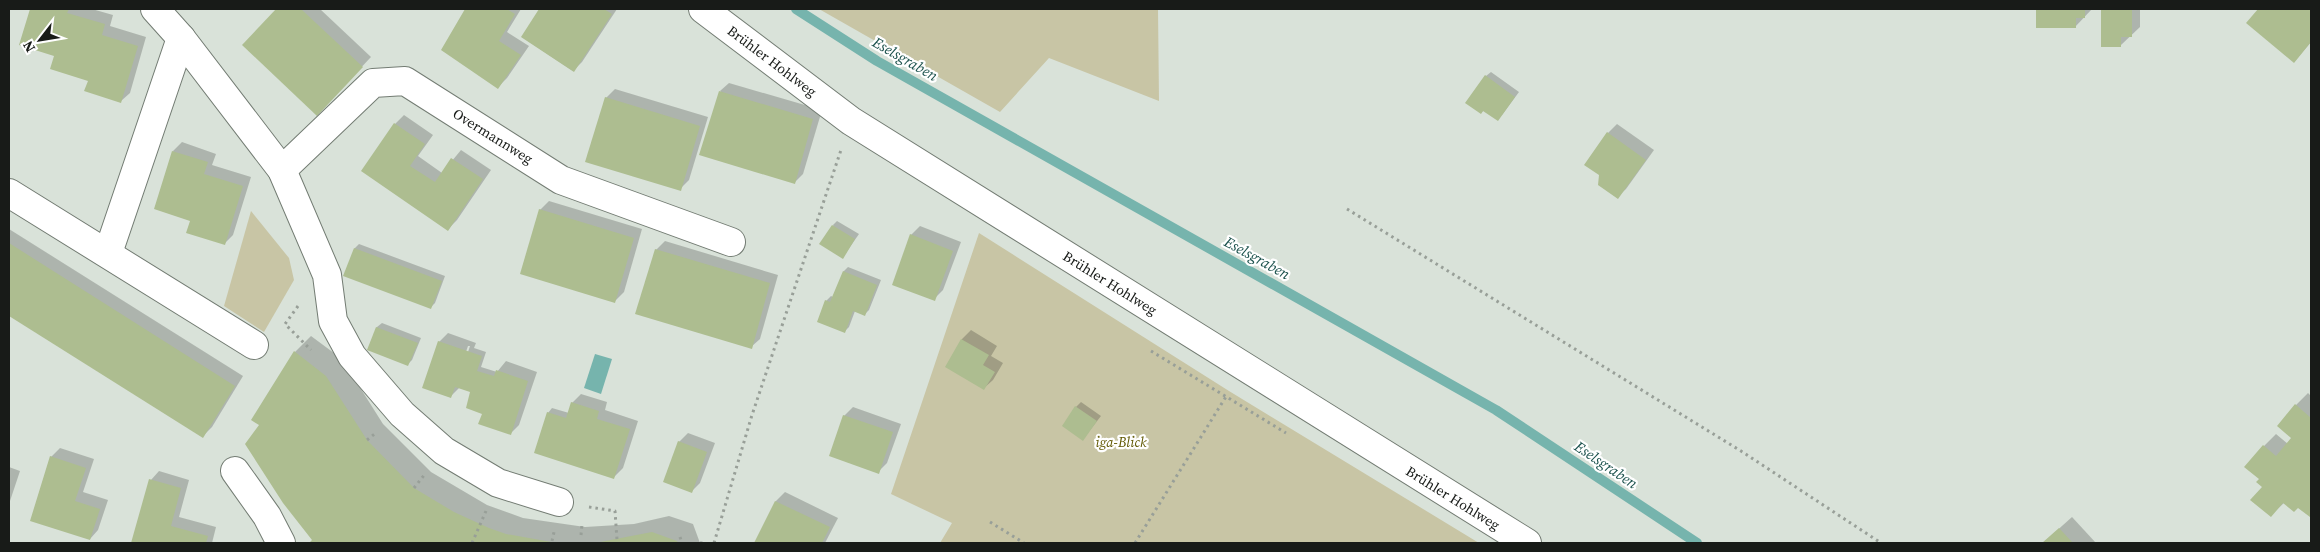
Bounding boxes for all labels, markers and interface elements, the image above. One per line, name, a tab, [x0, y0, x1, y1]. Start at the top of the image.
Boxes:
north arrow	[15, 15, 65, 65]
street label: Brühler Hohlweg	[723, 21, 821, 101]
water label: Eselsgraben	[868, 31, 942, 86]
text: N	[18, 37, 40, 56]
street label: Overmannweg	[449, 103, 537, 169]
water label: Eselsgraben	[1220, 230, 1294, 285]
street label: Brühler Hohlweg	[1059, 246, 1161, 320]
park label: iga-Blick	[1095, 432, 1147, 452]
water label: Eselsgraben	[1570, 435, 1643, 494]
street label: Brühler Hohlweg	[1402, 461, 1504, 535]

